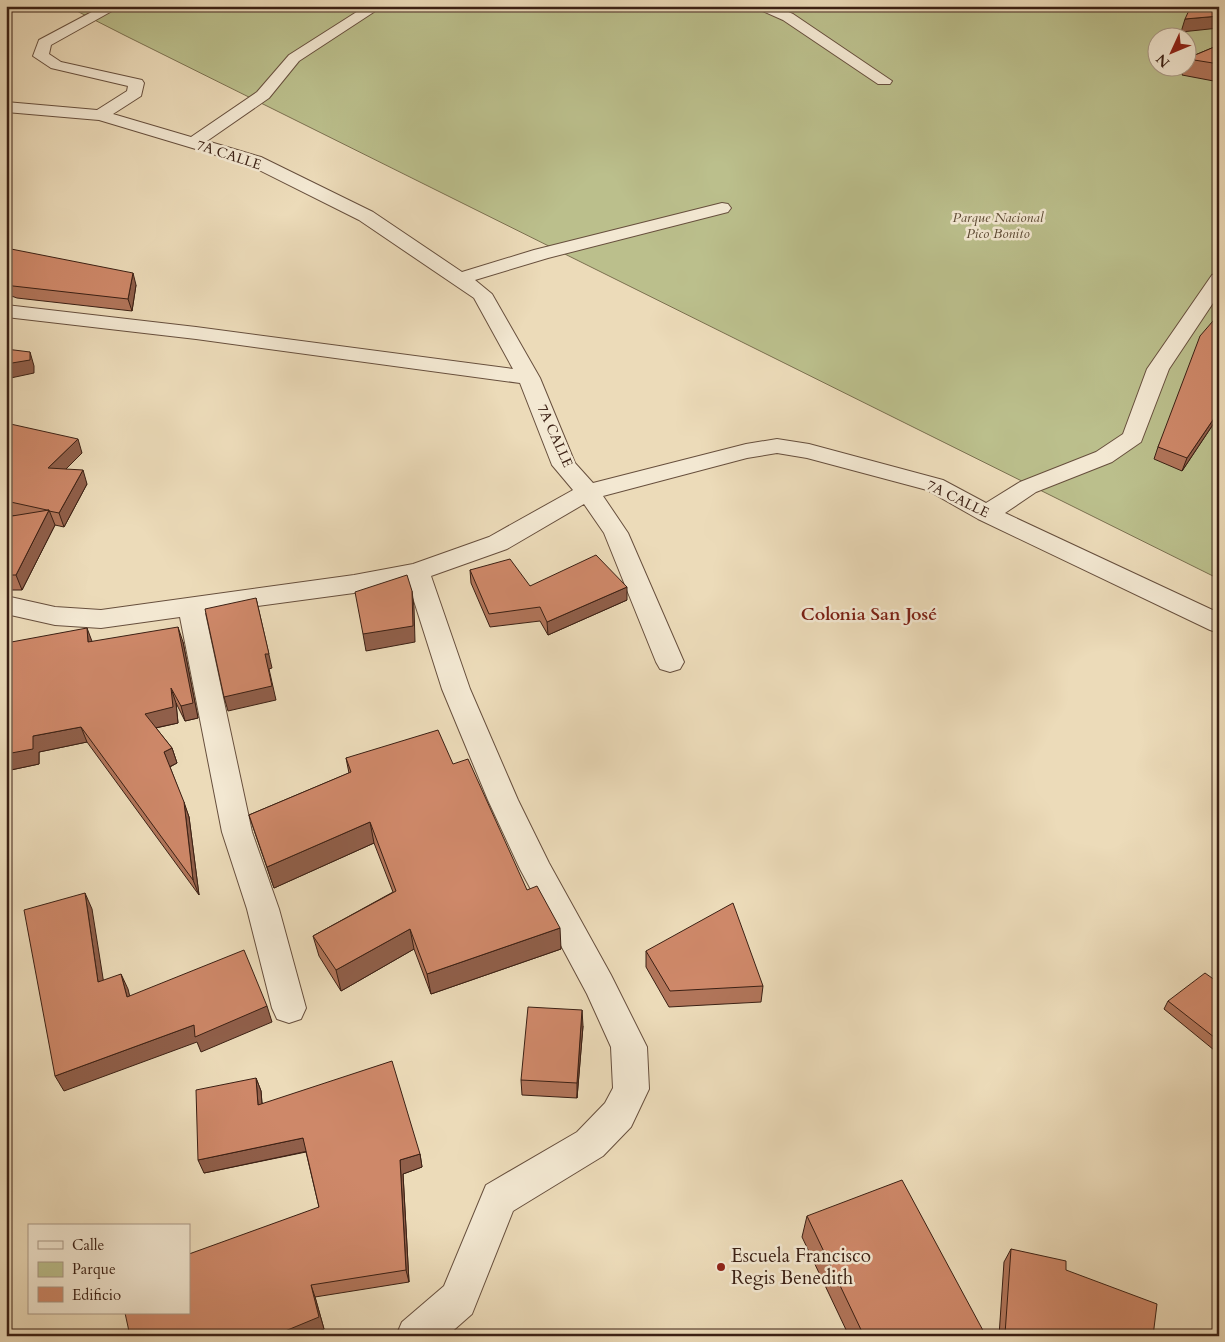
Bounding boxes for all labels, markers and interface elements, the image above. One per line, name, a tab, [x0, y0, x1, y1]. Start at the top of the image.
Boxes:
north arrow	[1148, 28, 1198, 78]
text: N	[1152, 50, 1174, 72]
street label: 7A CALLE	[194, 136, 264, 175]
park label: Parque Nacional Pico Bonito	[953, 208, 1045, 243]
street label: 7A CALLE	[533, 401, 577, 471]
street label: 7A CALLE	[924, 476, 993, 522]
district label: Colonia San José	[801, 602, 937, 627]
legend	[28, 1224, 190, 1314]
text: Calle	[72, 1235, 105, 1255]
place label: Escuela Francisco Regis Benedith	[731, 1243, 871, 1291]
text: Parque	[72, 1259, 116, 1279]
marker: Escuela Francisco Regis Benedith	[715, 1261, 727, 1273]
text: Edificio	[72, 1285, 121, 1305]

